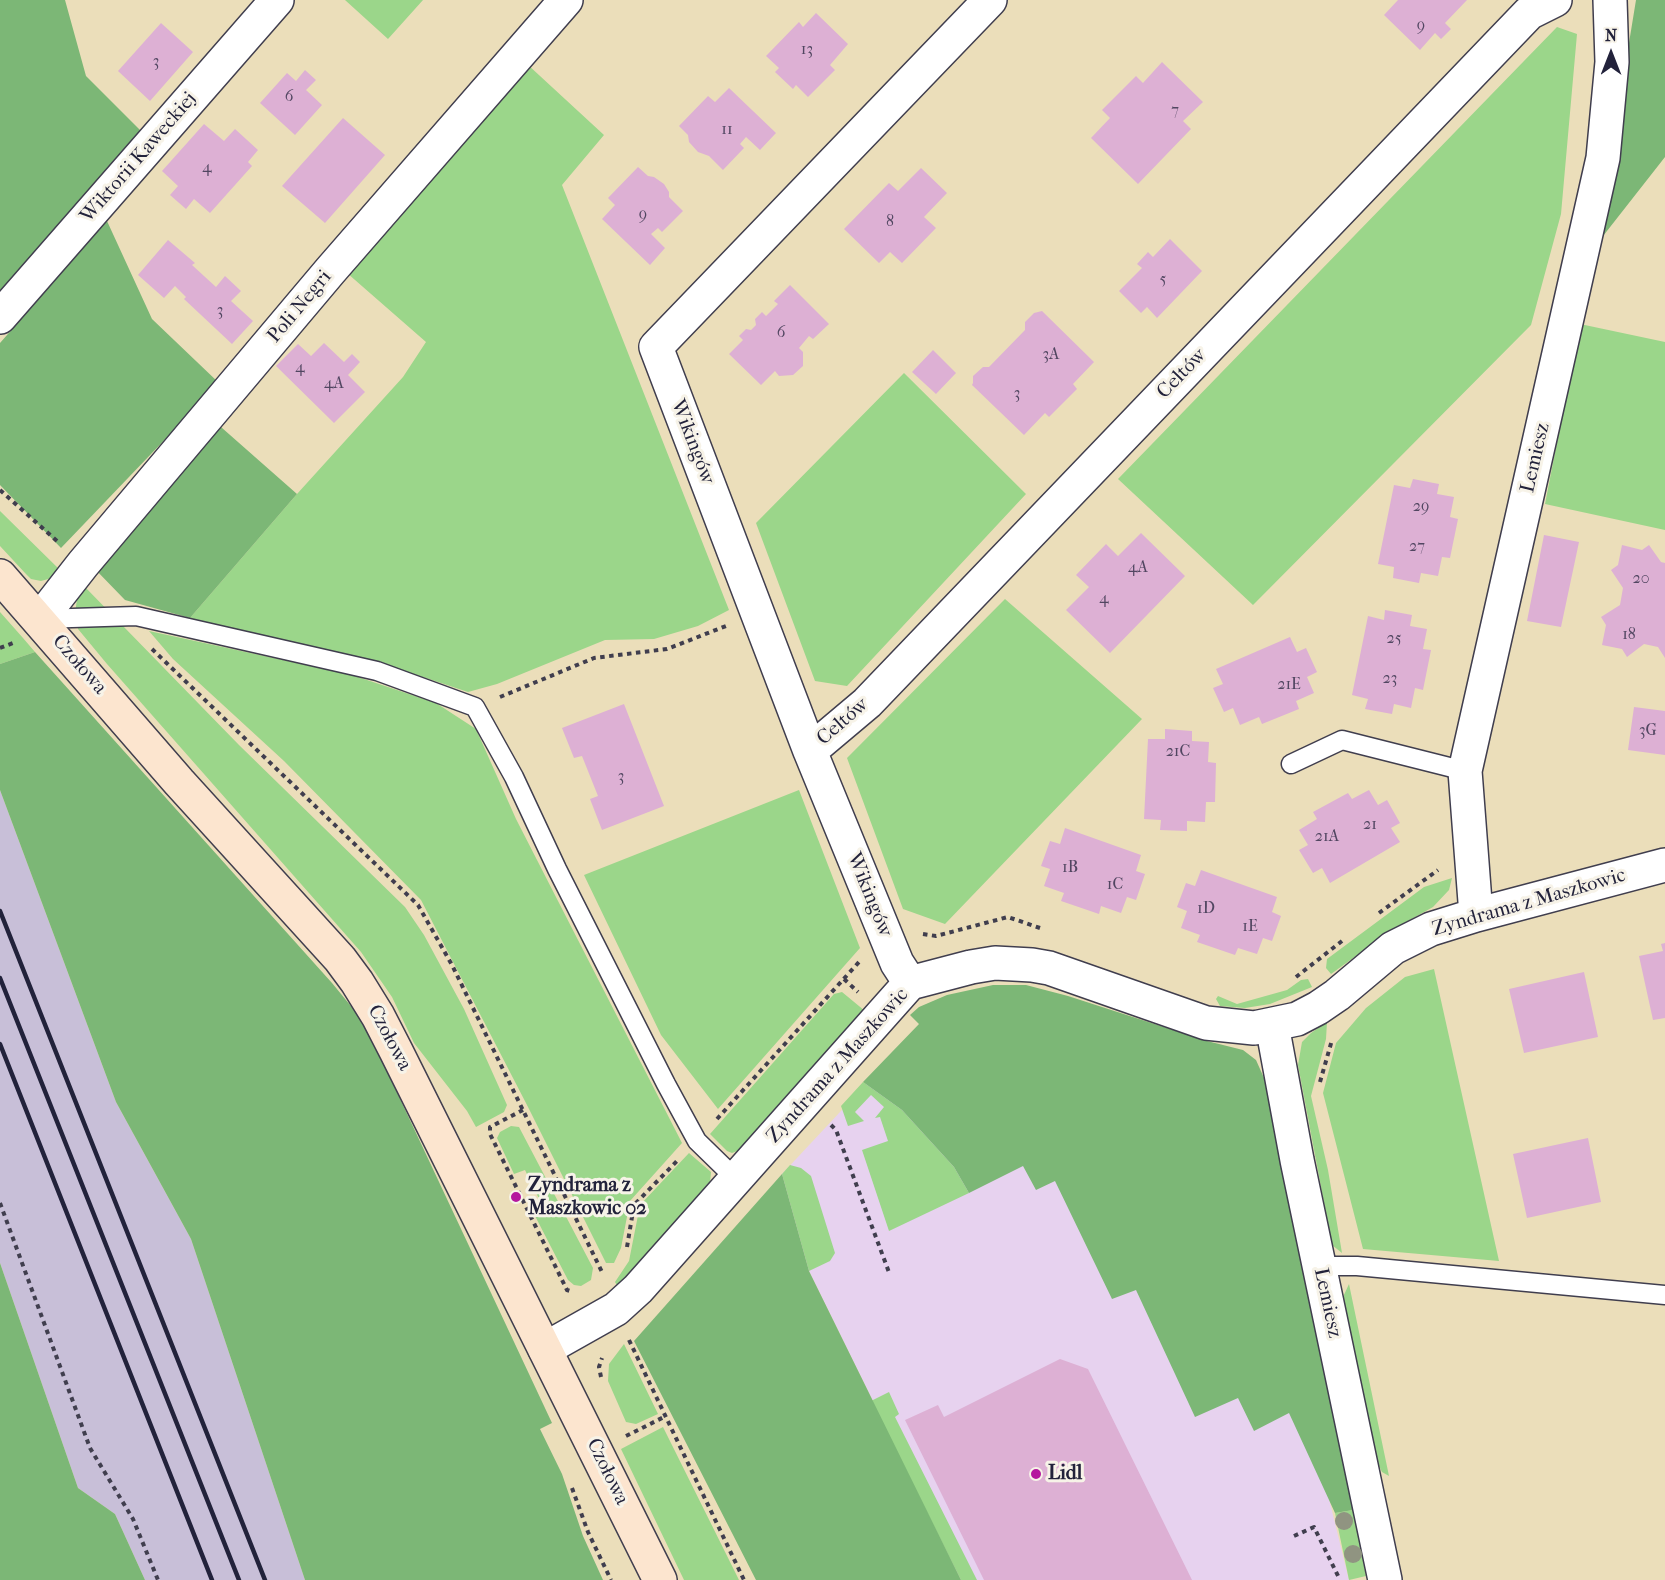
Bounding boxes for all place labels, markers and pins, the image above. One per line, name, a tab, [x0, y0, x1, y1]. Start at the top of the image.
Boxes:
place label: Zyndrama z Maszkowic 02	[528, 1174, 647, 1221]
marker: Zyndrama z Maszkowic 02	[509, 1190, 523, 1204]
place label: Lidl	[1048, 1462, 1082, 1486]
marker: Lidl	[1029, 1467, 1043, 1481]

